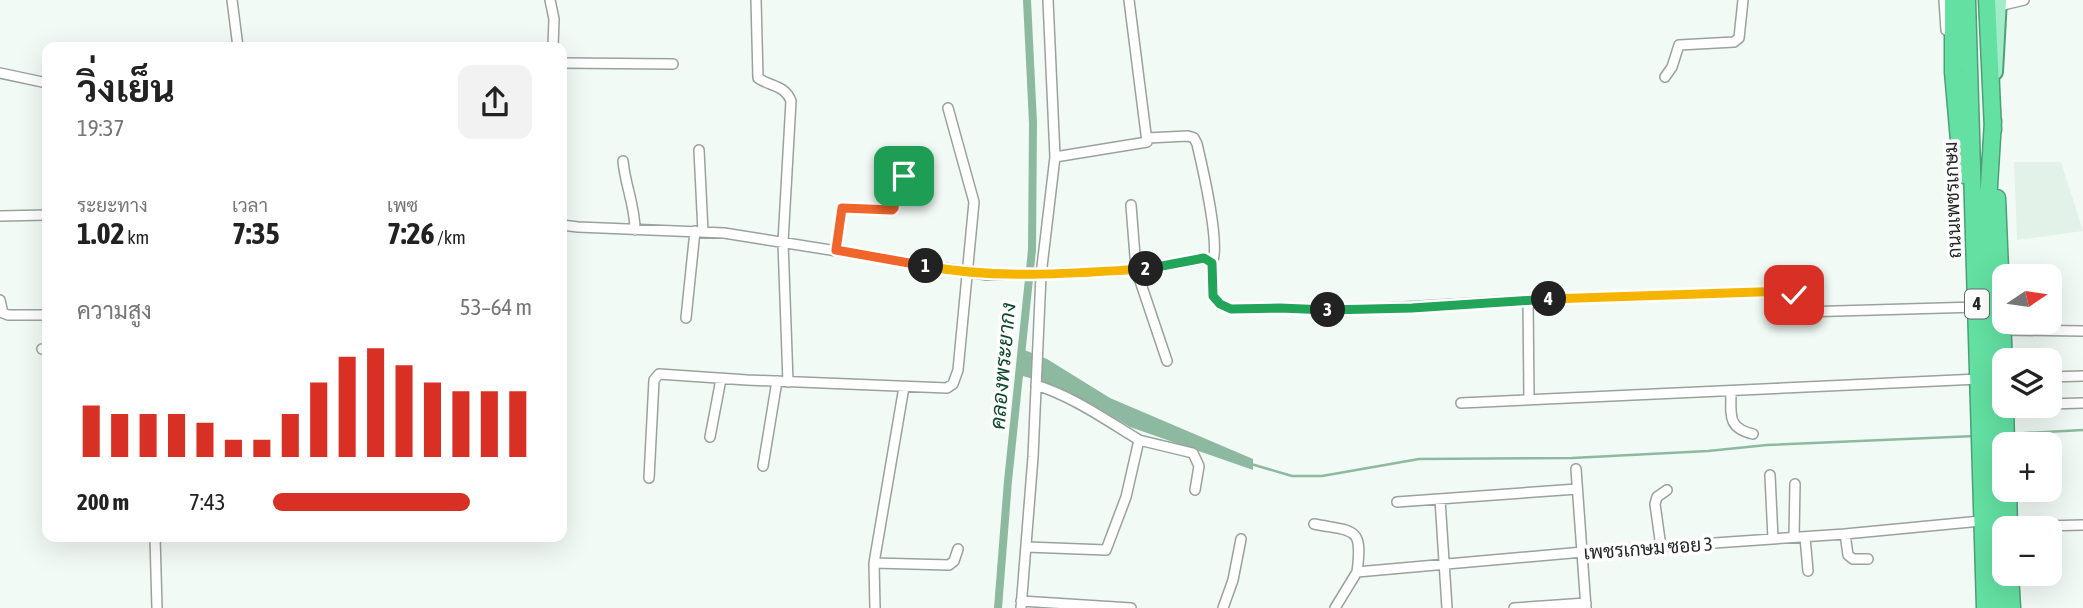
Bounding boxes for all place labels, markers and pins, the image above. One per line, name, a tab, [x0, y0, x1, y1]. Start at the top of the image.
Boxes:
pin	[874, 146, 934, 206]
pin: 1	[908, 248, 944, 284]
pin: 2	[1128, 252, 1164, 286]
pin	[1764, 265, 1824, 325]
pin: 4	[1532, 282, 1566, 316]
pin: 3	[1310, 292, 1346, 328]

